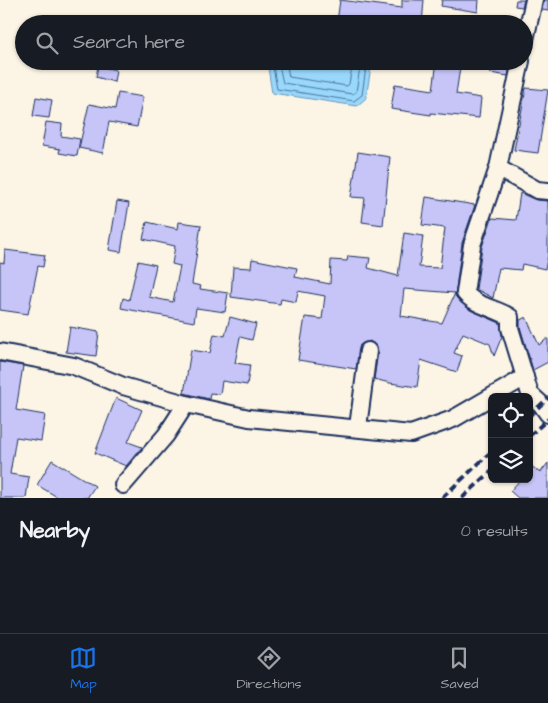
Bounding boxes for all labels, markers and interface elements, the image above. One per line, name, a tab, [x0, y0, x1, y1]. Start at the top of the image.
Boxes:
search box	[15, 15, 533, 70]
icon: search	[33, 29, 61, 57]
text: Search here	[73, 29, 185, 56]
map controls	[488, 393, 533, 483]
button: locate	[488, 393, 533, 438]
button: layers	[488, 438, 533, 483]
text: Nearby	[20, 516, 90, 545]
text: 0 results	[461, 520, 528, 542]
tab: Map	[69, 644, 97, 694]
tab: Directions	[236, 644, 301, 694]
tab: Saved	[440, 644, 479, 694]

